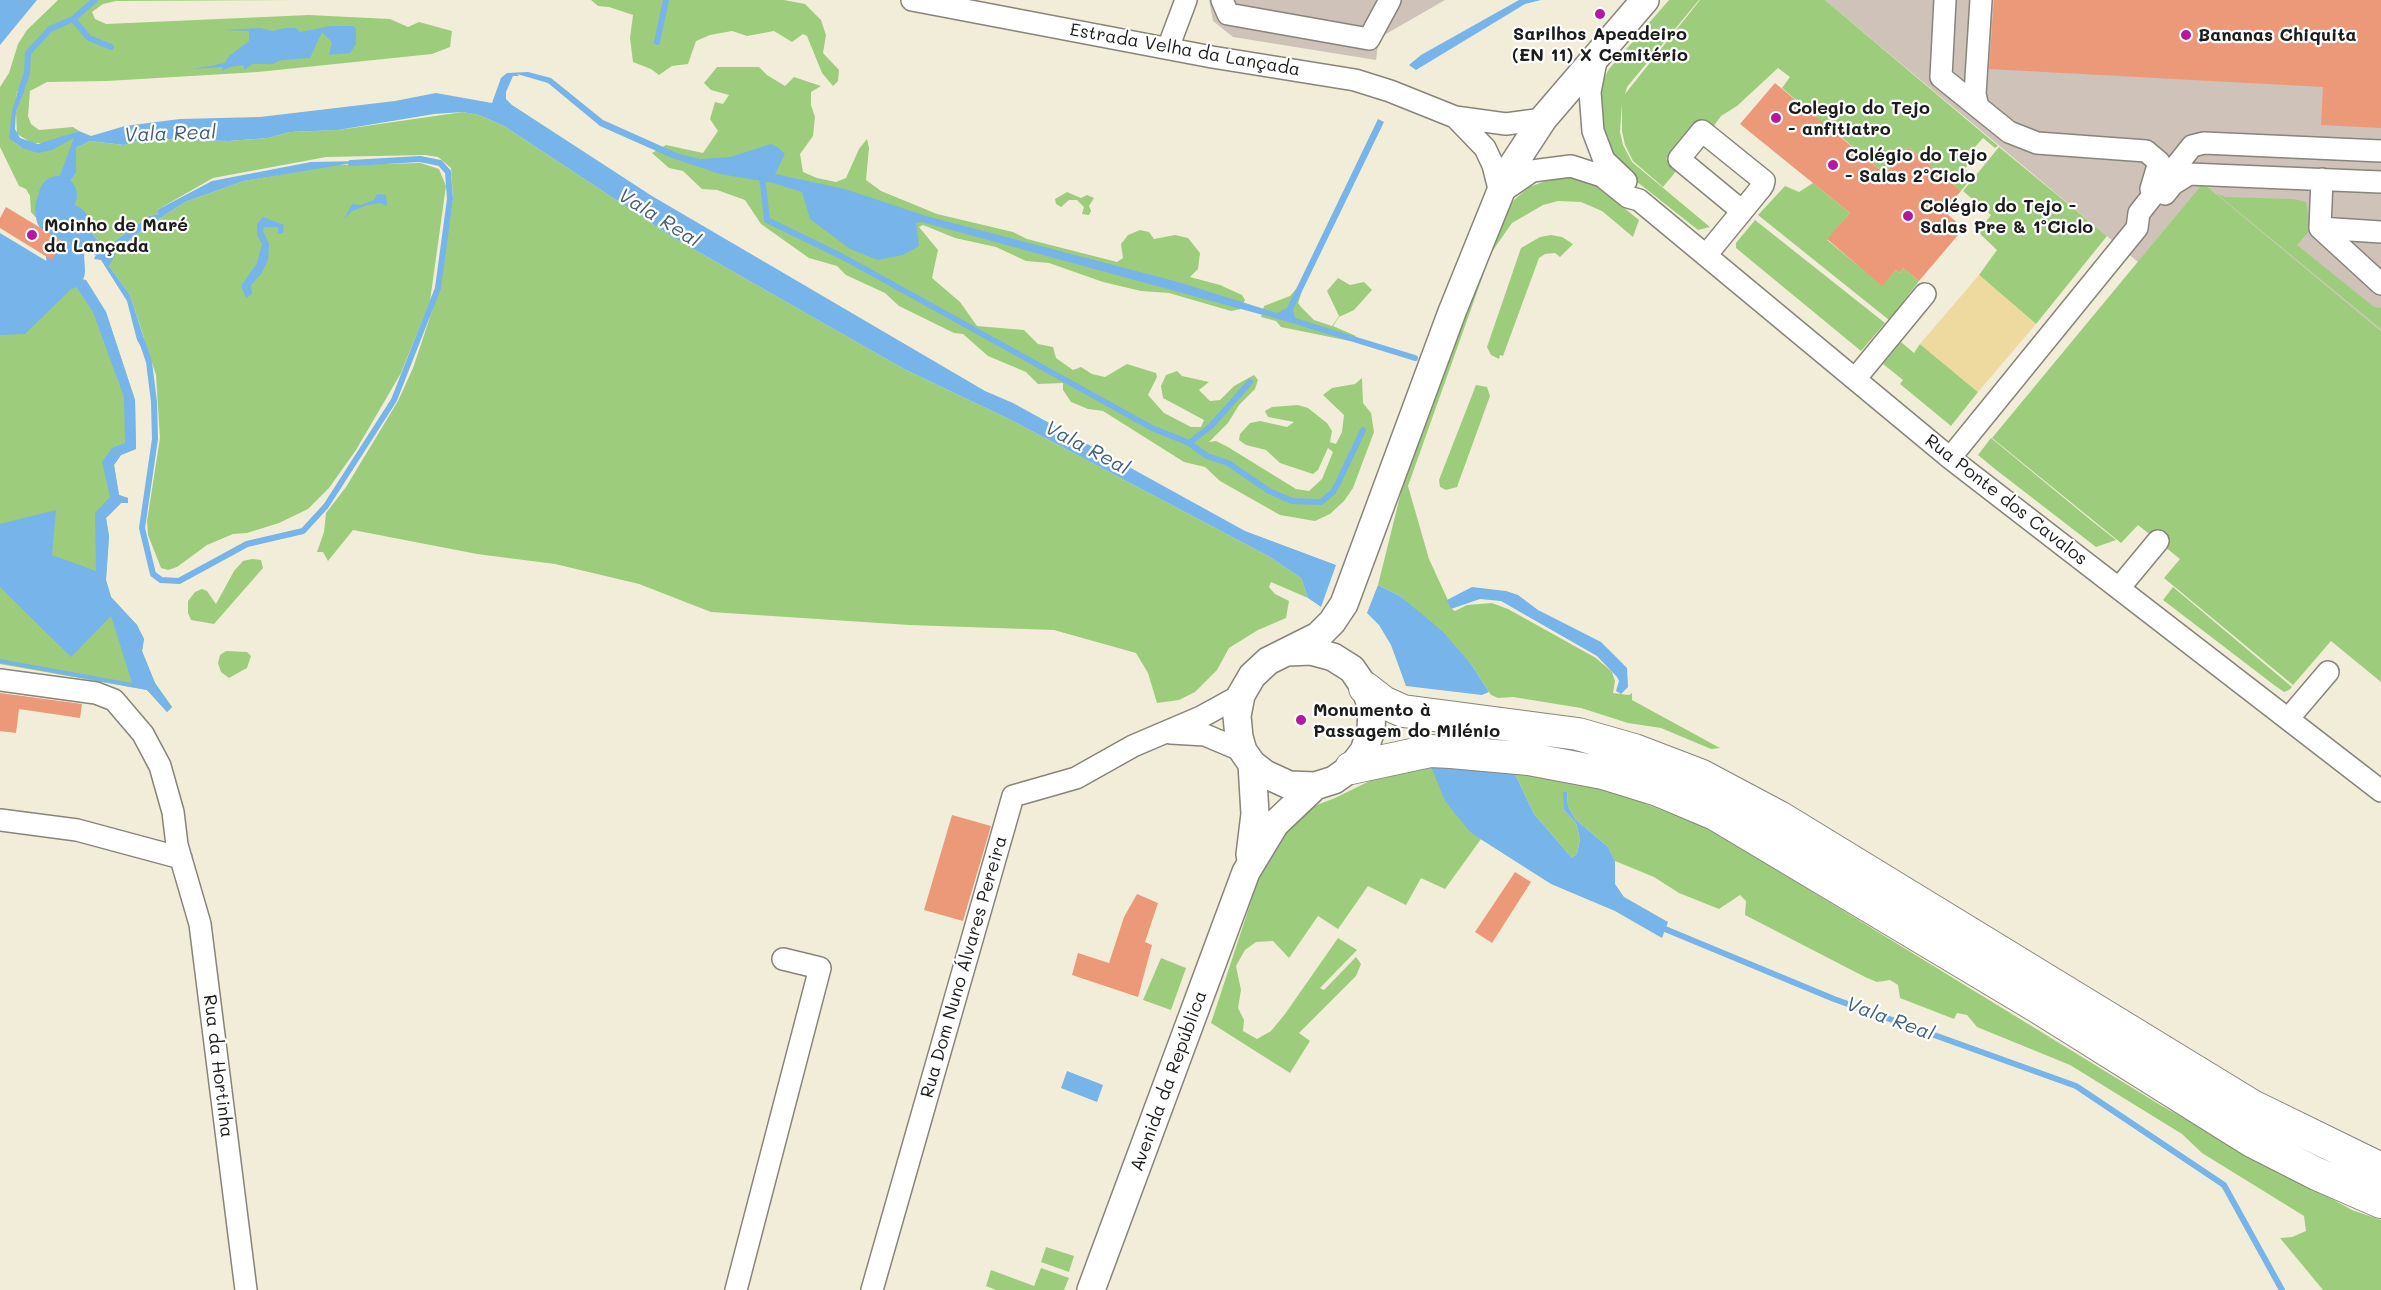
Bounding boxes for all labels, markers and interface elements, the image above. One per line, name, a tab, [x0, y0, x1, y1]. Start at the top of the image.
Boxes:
marker: Sarilhos Apeadeiro (EN 11) X Cemitério	[1593, 7, 1607, 21]
street label: Estrada Velha da Lançada	[1068, 19, 1302, 81]
place label: Sarilhos Apeadeiro (EN 11) X Cemitério	[1512, 23, 1688, 66]
place label: Bananas Chiquita	[2198, 24, 2356, 46]
marker: Bananas Chiquita	[2179, 28, 2193, 42]
place label: Colegio do Tejo - anfitiatro	[1788, 97, 1930, 140]
marker: Colegio do Tejo - anfitiatro	[1769, 111, 1783, 125]
water label: Vala Real	[123, 120, 217, 148]
place label: Colégio do Tejo - Salas 2ºCiclo	[1845, 144, 1987, 186]
marker: Colégio do Tejo - Salas 2ºCiclo	[1826, 158, 1840, 172]
water label: Vala Real	[613, 183, 705, 253]
place label: Colégio do Tejo - Salas Pre & 1ºCiclo	[1920, 195, 2093, 238]
marker: Colégio do Tejo - Salas Pre & 1ºCiclo	[1901, 209, 1915, 223]
place label: Moinho de Maré da Lançada	[44, 214, 188, 256]
marker: Moinho de Maré da Lançada	[25, 228, 39, 242]
water label: Vala Real	[1041, 416, 1133, 480]
street label: Rua Ponte dos Cavalos	[1920, 430, 2092, 570]
place label: Monumento à Passagem do Milénio	[1313, 699, 1500, 742]
marker: Monumento à Passagem do Milénio	[1294, 713, 1308, 727]
street label: Rua Dom Nuno Álvares Pereira	[916, 834, 1012, 1100]
street label: Avenida da República	[1126, 988, 1212, 1174]
water label: Vala Real	[1842, 992, 1938, 1046]
street label: Rua da Hortinha	[199, 993, 237, 1139]

